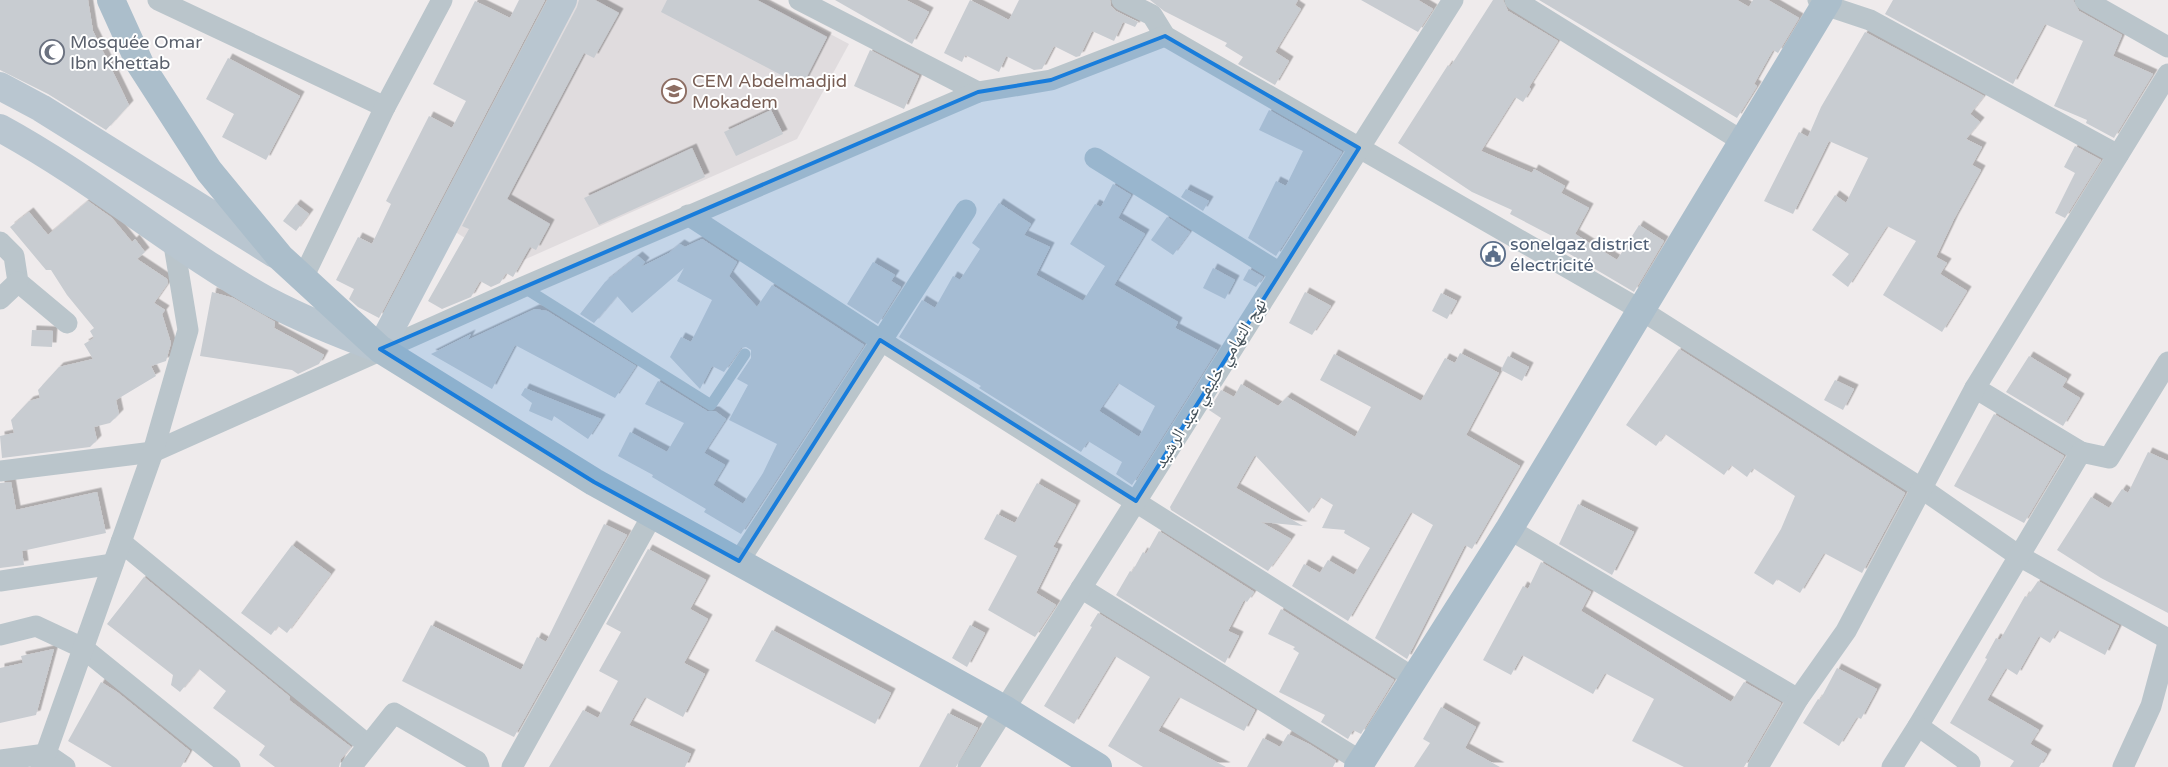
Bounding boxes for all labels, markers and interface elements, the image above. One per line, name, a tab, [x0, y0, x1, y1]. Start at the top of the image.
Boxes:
place label: Mosquée Omar Ibn Khettab	[70, 31, 202, 74]
mosque icon: Mosquée Omar Ibn Khettab	[39, 39, 65, 65]
place label: CEM Abdelmadjid Mokadem	[692, 70, 847, 113]
school or university icon: CEM Abdelmadjid Mokadem	[661, 78, 687, 104]
place label: sonelgaz district électricité	[1510, 233, 1650, 276]
public building icon: sonelgaz district électricité	[1480, 241, 1506, 267]
street label: نهج التهامي خليفي عبد الرشيد	[1149, 294, 1274, 474]

